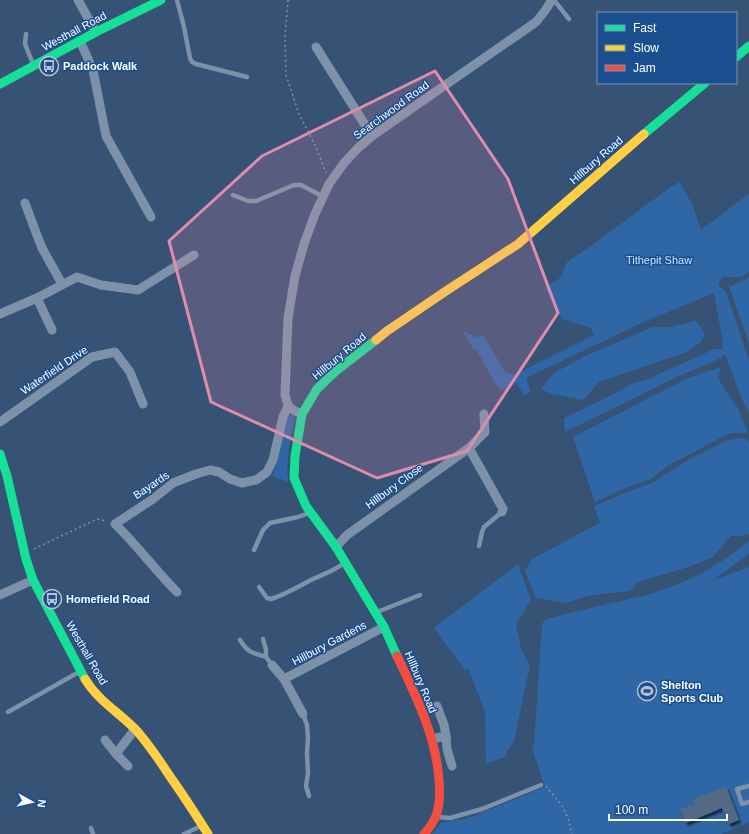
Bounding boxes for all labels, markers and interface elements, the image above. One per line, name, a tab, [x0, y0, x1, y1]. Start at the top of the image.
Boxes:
street label: Westhall Road	[40, 9, 108, 53]
legend	[597, 12, 737, 84]
text: Fast	[633, 21, 657, 35]
text: Slow	[633, 41, 659, 55]
bus stop icon: Paddock Walk	[38, 55, 60, 77]
place label: Paddock Walk	[63, 60, 138, 72]
text: Jam	[633, 61, 656, 75]
street label: Searchwood Road	[351, 79, 431, 141]
street label: Hillbury Road	[567, 134, 625, 186]
park label: Tithepit Shaw	[626, 254, 692, 266]
street label: Hillbury Road	[310, 330, 368, 382]
street label: Waterfield Drive	[18, 343, 90, 397]
street label: Hillbury Close	[363, 461, 425, 511]
street label: Bayards	[131, 468, 171, 501]
bus stop icon: Homefield Road	[41, 588, 63, 610]
place label: Homefield Road	[66, 593, 150, 605]
street label: Hillbury Gardens	[290, 618, 368, 668]
street label: Westhall Road	[64, 619, 110, 687]
street label: Hillbury Road	[403, 649, 439, 715]
place label: Shelton Sports Club	[661, 679, 724, 704]
sports icon: Shelton Sports Club	[636, 680, 658, 702]
north arrow	[12, 782, 52, 822]
scale bar	[609, 796, 727, 822]
text: N	[35, 799, 48, 808]
text: 100 m	[615, 803, 648, 817]

